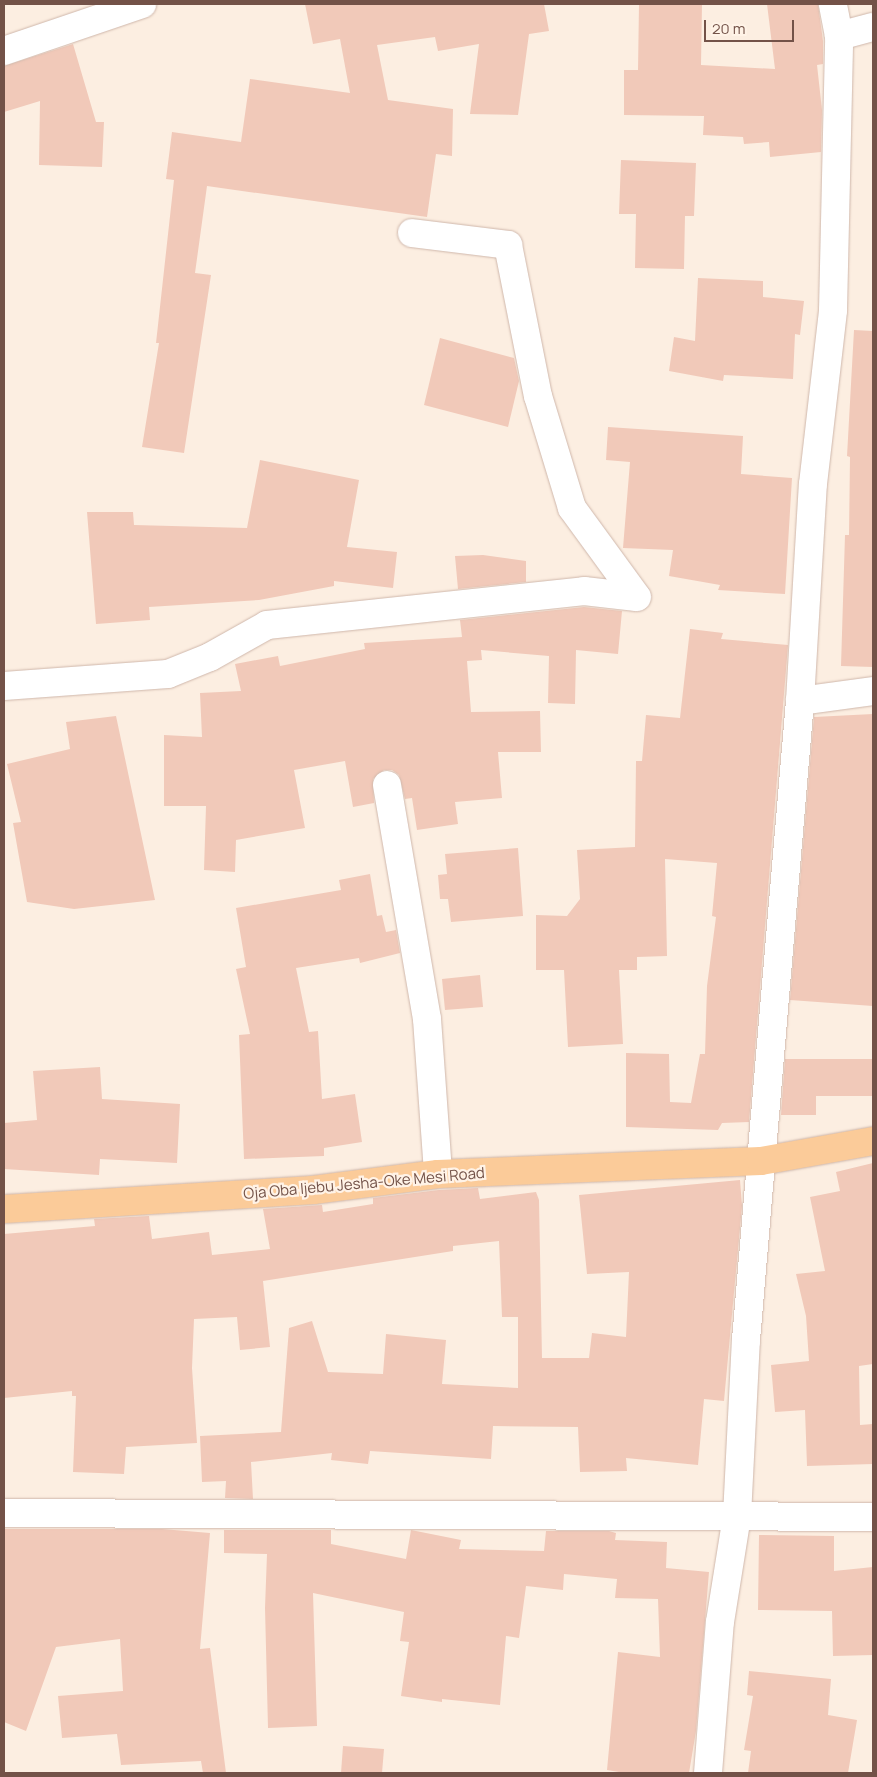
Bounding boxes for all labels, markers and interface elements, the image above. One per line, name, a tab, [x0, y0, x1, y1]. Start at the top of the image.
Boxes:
scale bar	[707, 10, 797, 42]
text: 20 m	[712, 18, 745, 39]
street label: Oja Oba Ijebu Jesha-Oke Mesi Road	[243, 1163, 485, 1203]

